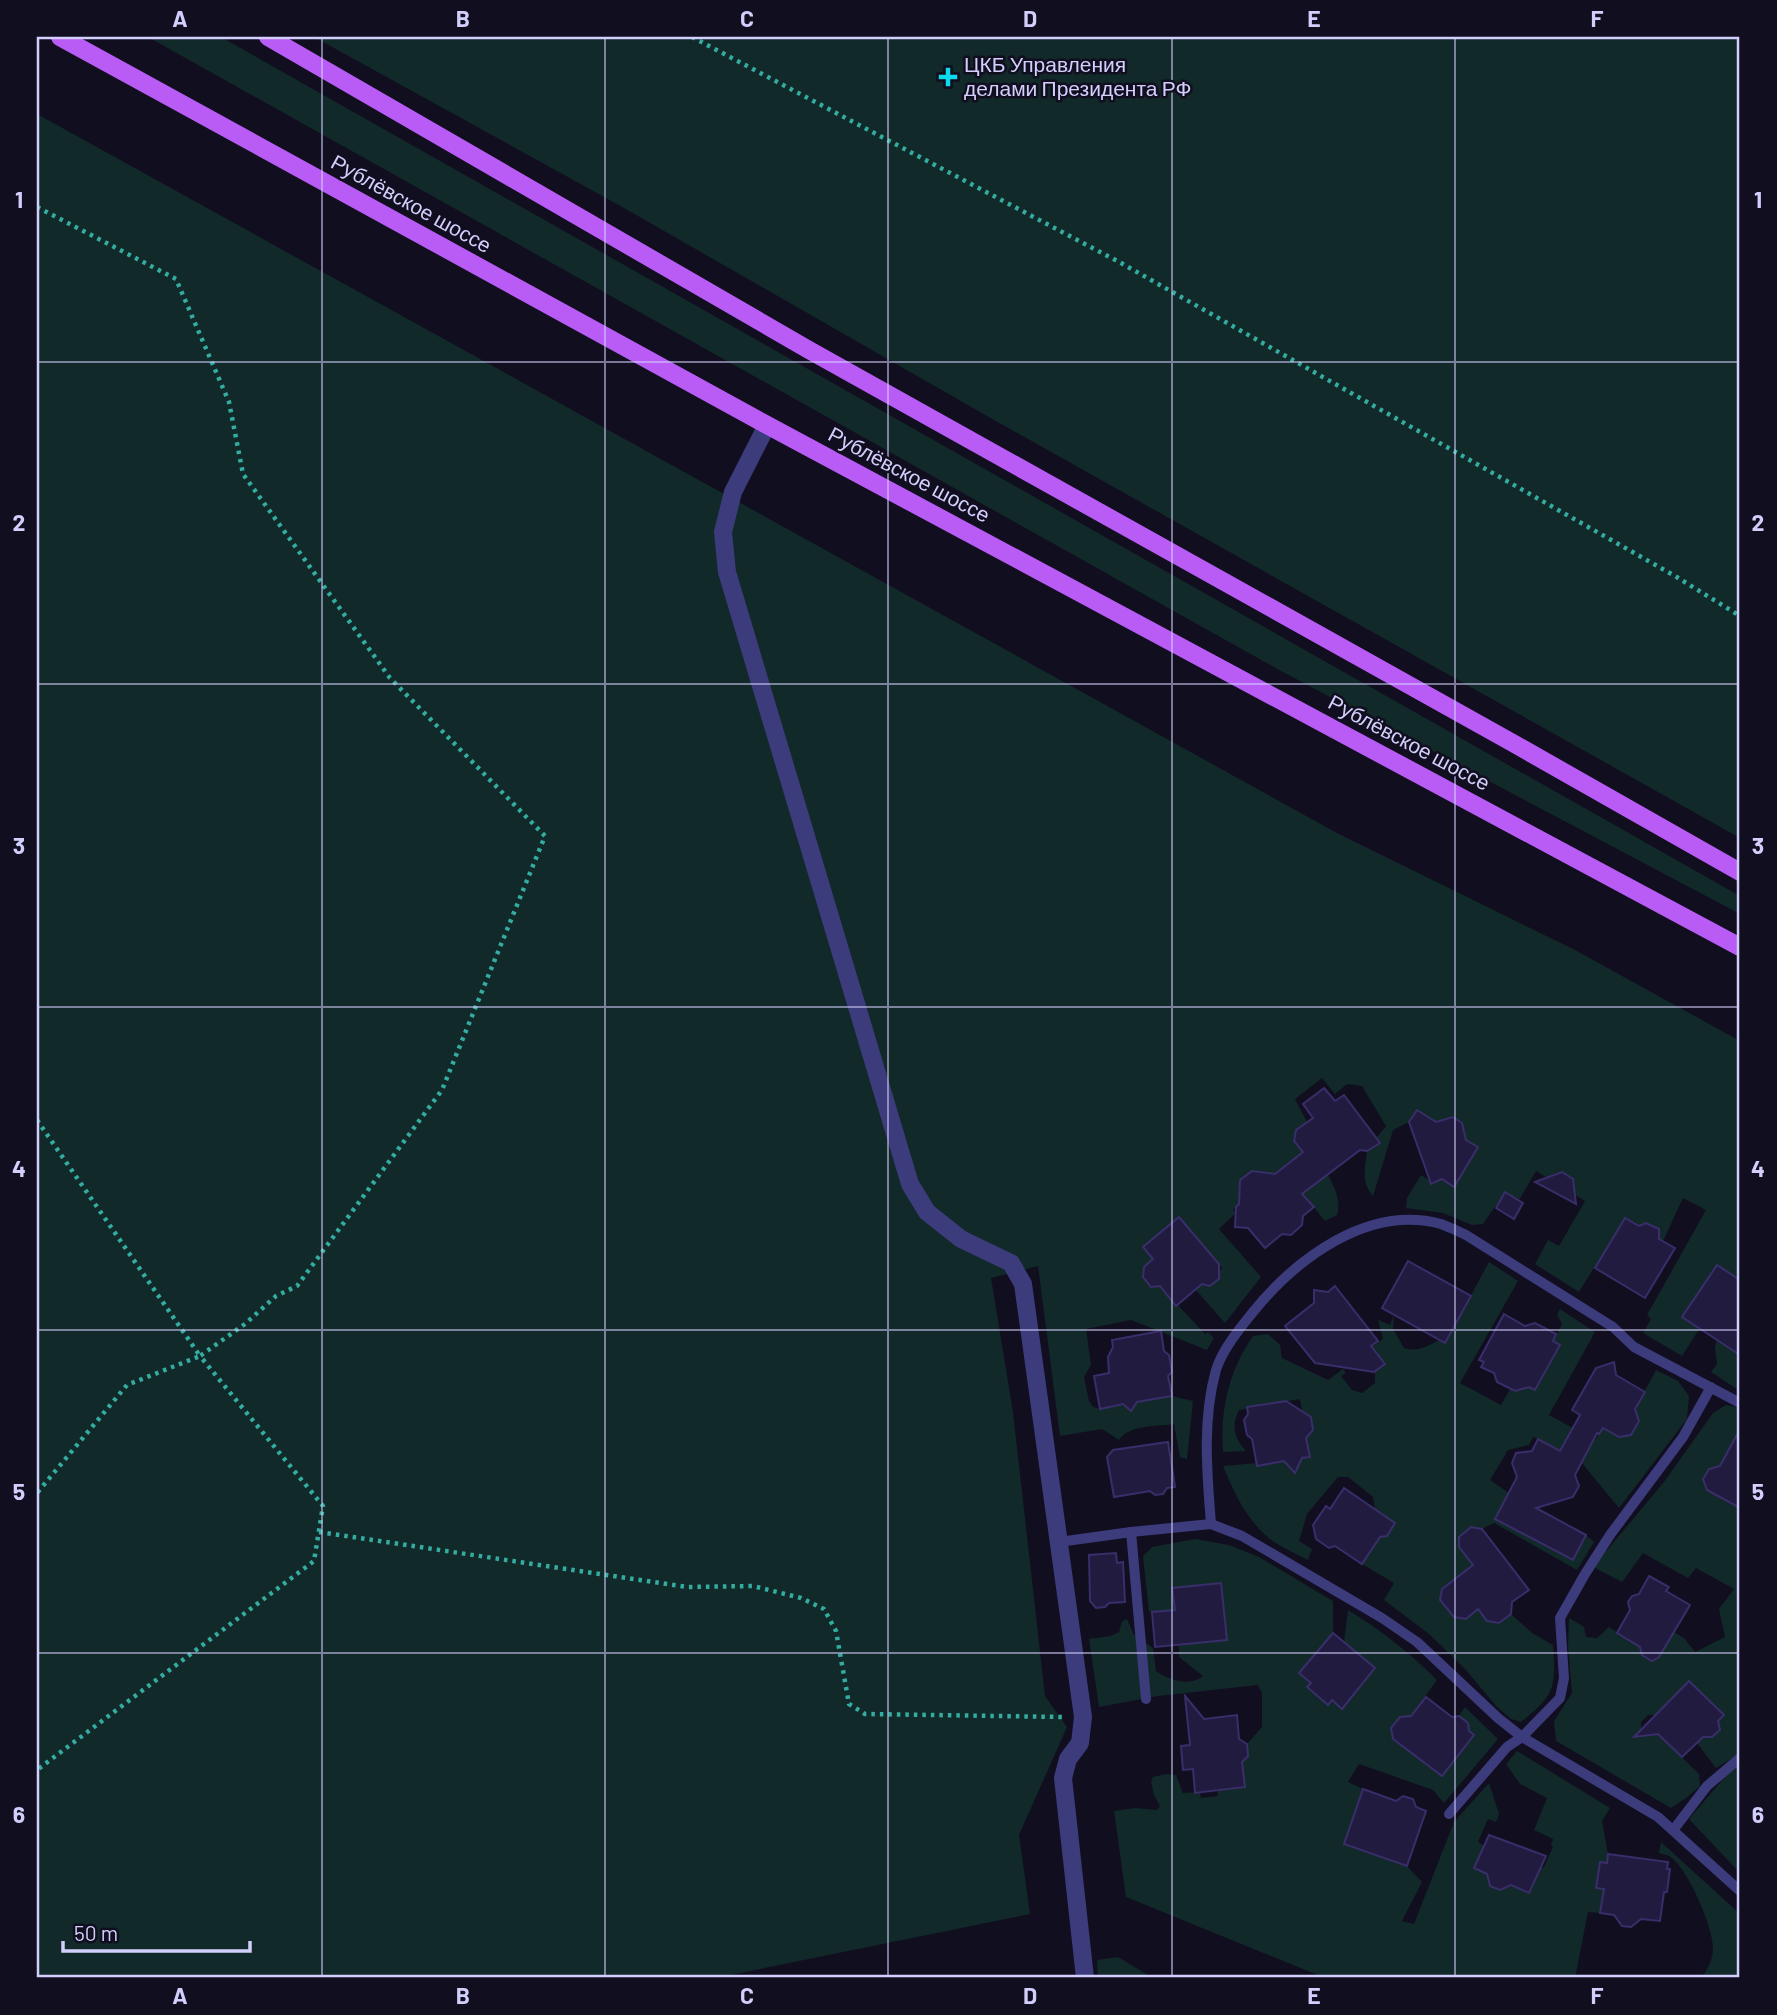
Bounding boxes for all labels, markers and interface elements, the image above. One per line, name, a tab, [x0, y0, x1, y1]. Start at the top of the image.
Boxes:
text: A	[172, 4, 188, 32]
text: B	[456, 4, 470, 32]
text: C	[740, 4, 754, 32]
text: D	[1023, 4, 1037, 32]
text: E	[1307, 4, 1321, 32]
text: F	[1591, 4, 1604, 32]
place label: ЦКБ Управления делами Президента РФ	[964, 51, 1191, 100]
marker: ЦКБ Управления делами Президента РФ	[938, 67, 958, 87]
street label: Рублёвское шоссе	[327, 148, 496, 257]
text: 1	[15, 185, 23, 213]
text: 1	[1754, 185, 1762, 213]
street label: Рублёвское шоссе	[825, 421, 995, 527]
text: 2	[13, 508, 25, 536]
text: 2	[1752, 508, 1764, 536]
street label: Рублёвское шоссе	[1325, 689, 1495, 795]
text: 3	[13, 831, 25, 859]
text: 3	[1752, 831, 1764, 859]
text: 4	[12, 1154, 26, 1182]
text: 4	[1751, 1154, 1765, 1182]
text: 5	[13, 1477, 25, 1505]
text: 5	[1752, 1477, 1764, 1505]
text: 6	[13, 1800, 25, 1828]
text: 6	[1752, 1800, 1764, 1828]
scale bar	[63, 1910, 250, 1954]
text: 50 m	[74, 1920, 118, 1945]
text: A	[172, 1981, 188, 2009]
text: B	[456, 1981, 470, 2009]
text: C	[740, 1981, 754, 2009]
text: D	[1023, 1981, 1037, 2009]
text: E	[1307, 1981, 1321, 2009]
text: F	[1591, 1981, 1604, 2009]

